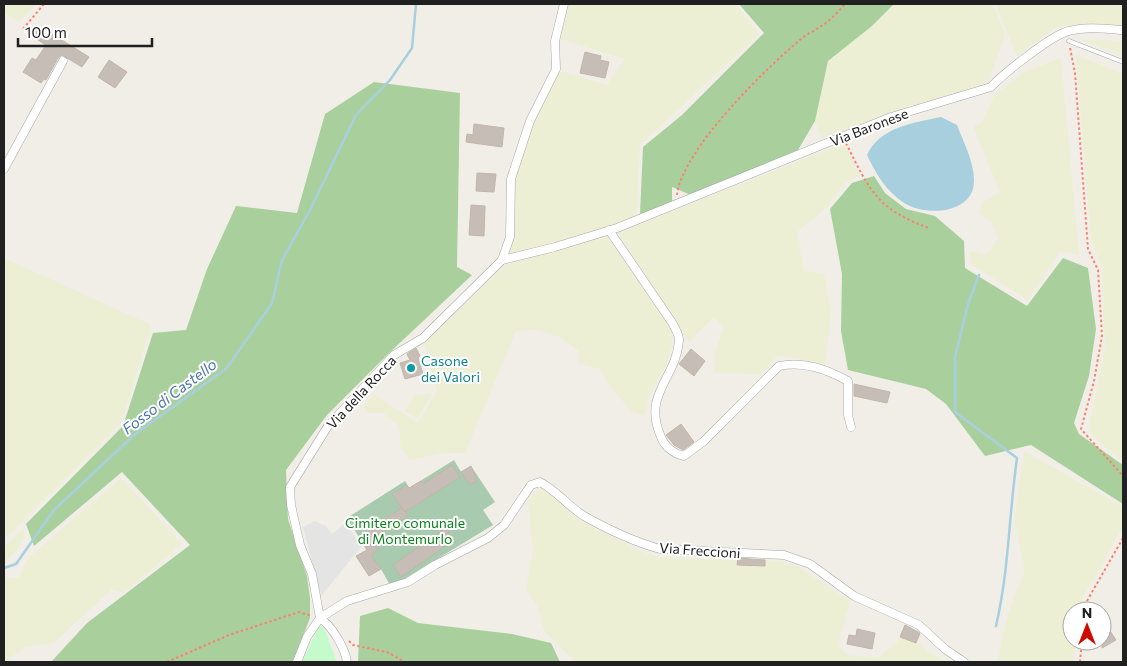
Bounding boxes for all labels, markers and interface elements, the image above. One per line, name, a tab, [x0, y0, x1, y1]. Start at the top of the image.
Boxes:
scale bar	[18, 15, 151, 47]
text: 100 m	[25, 23, 67, 41]
street label: Via Baronese	[827, 104, 911, 150]
street label: Via della Rocca	[323, 352, 399, 432]
place label: Casone dei Valori	[421, 352, 480, 385]
water label: Fosso di Castello	[118, 355, 220, 437]
marker: Casone dei Valori	[405, 362, 417, 374]
park label: Cimitero comunale di Montemurlo	[345, 514, 465, 547]
street label: Via Freccioni	[659, 539, 741, 561]
north arrow	[1062, 601, 1112, 651]
text: N	[1082, 604, 1092, 621]

